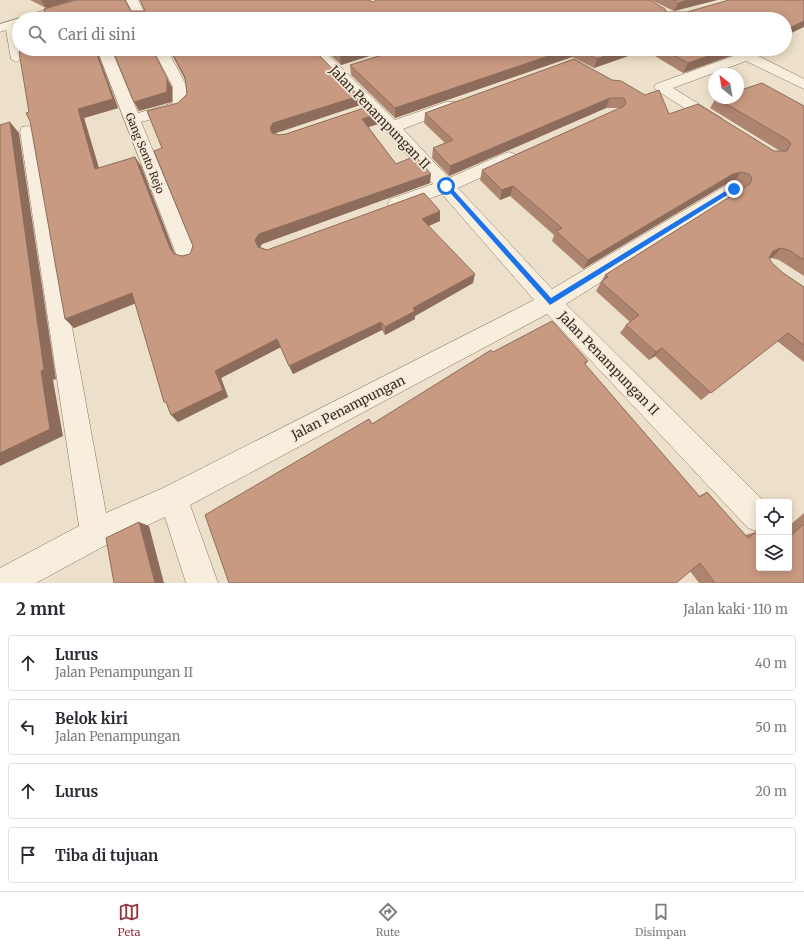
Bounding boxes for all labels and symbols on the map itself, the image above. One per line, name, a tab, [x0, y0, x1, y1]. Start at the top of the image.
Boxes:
street label: Jalan Penampungan II	[325, 61, 434, 173]
north arrow	[708, 68, 744, 104]
street label: Gang Sento Rejo	[122, 111, 168, 196]
route start	[437, 177, 455, 195]
route end	[725, 180, 743, 198]
street label: Jalan Penampungan II	[554, 307, 663, 419]
street label: Jalan Penampungan	[288, 371, 408, 444]

